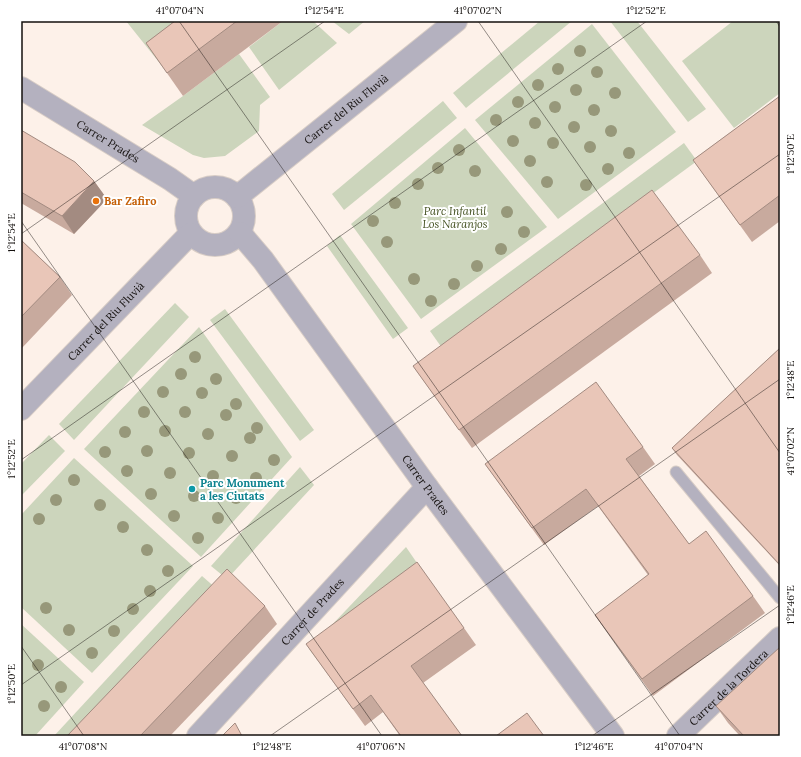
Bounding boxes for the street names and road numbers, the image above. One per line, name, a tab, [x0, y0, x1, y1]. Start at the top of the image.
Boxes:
street label: Carrer del Riu Fluvià	[301, 71, 391, 147]
street label: Carrer Prades	[74, 117, 142, 166]
street label: Carrer del Riu Fluvià	[64, 279, 147, 364]
street label: Carrer Prades	[399, 452, 452, 518]
street label: Carrer de Prades	[278, 575, 347, 648]
street label: Carrer de la Tordera	[686, 646, 771, 729]

